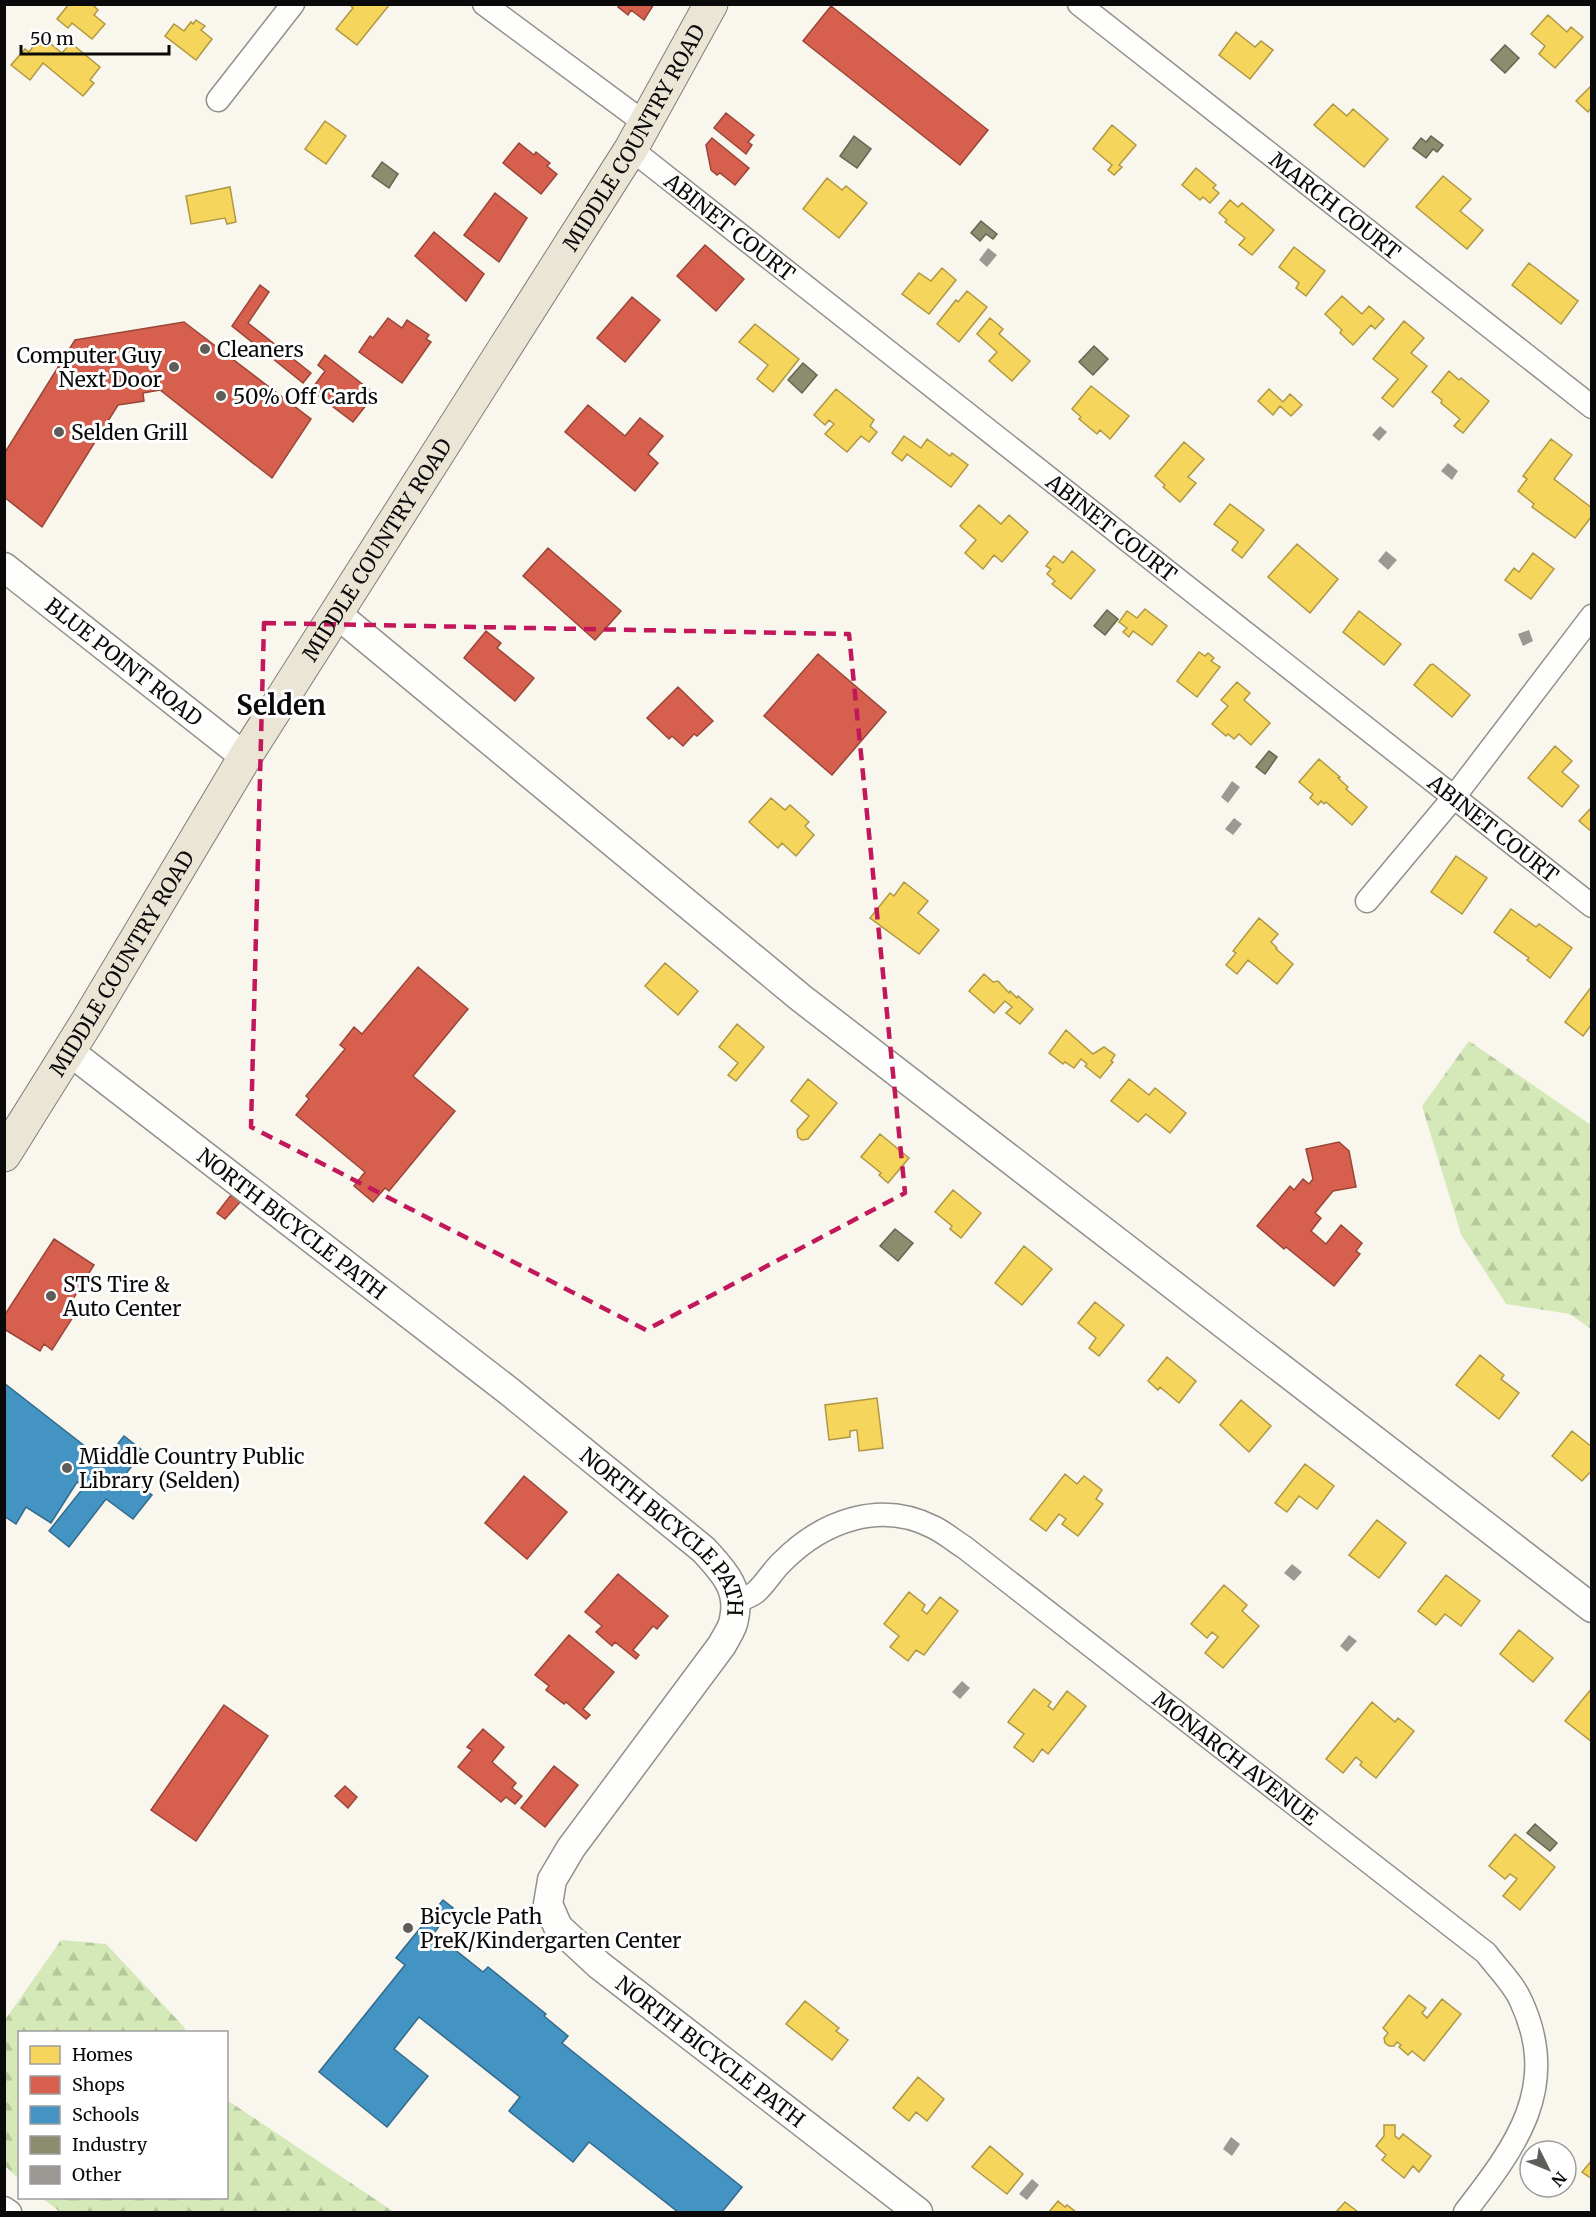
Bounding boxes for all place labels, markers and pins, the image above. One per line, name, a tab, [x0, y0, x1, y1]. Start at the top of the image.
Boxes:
place label: Cleaners	[217, 336, 304, 363]
place label: Computer Guy Next Door	[17, 342, 163, 393]
marker: Cleaners	[198, 342, 212, 356]
marker: Computer Guy Next Door	[167, 360, 181, 374]
place label: 50% Off Cards	[233, 383, 378, 410]
marker: 50% Off Cards	[214, 389, 228, 403]
place label: Selden Grill	[71, 419, 188, 446]
marker: Selden Grill	[52, 425, 66, 439]
place label: STS Tire & Auto Center	[62, 1271, 181, 1322]
marker: STS Tire & Auto Center	[44, 1289, 58, 1303]
place label: Middle Country Public Library (Selden)	[79, 1443, 305, 1494]
marker: Middle Country Public Library (Selden)	[60, 1461, 74, 1475]
place label: Bicycle Path PreK/Kindergarten Center	[420, 1903, 682, 1954]
marker: Bicycle Path PreK/Kindergarten Center	[401, 1921, 415, 1935]

